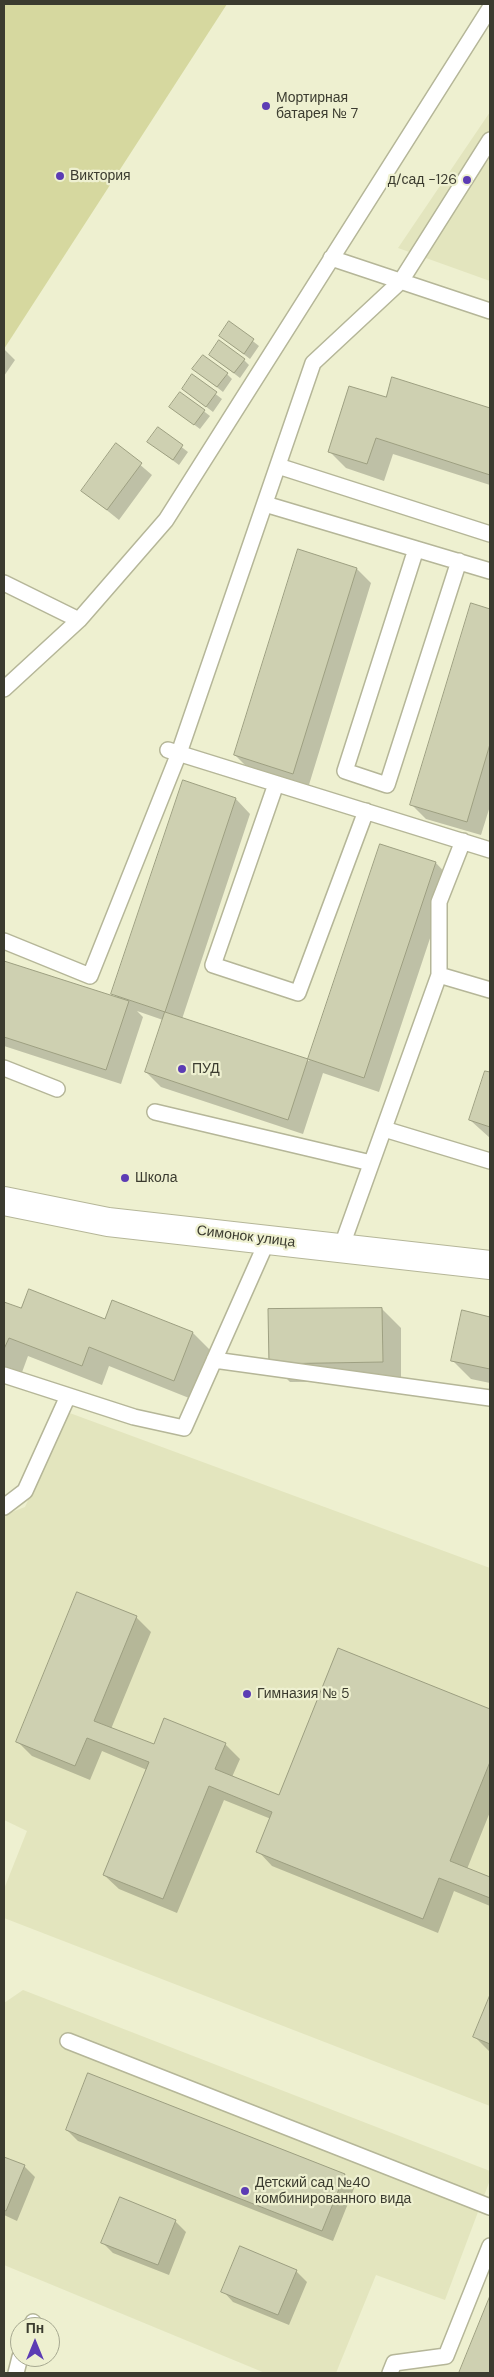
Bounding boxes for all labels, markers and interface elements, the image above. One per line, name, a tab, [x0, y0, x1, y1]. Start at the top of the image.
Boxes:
place label: Мортирная батарея № 7	[276, 90, 358, 122]
marker: Мортирная батарея № 7	[260, 100, 272, 112]
place label: Виктория	[70, 168, 131, 184]
marker: Виктория	[54, 170, 66, 182]
place label: д/сад -126	[388, 172, 457, 188]
marker: д/сад -126	[461, 174, 473, 186]
place label: ПУД	[192, 1061, 220, 1077]
marker: ПУД	[176, 1063, 188, 1075]
place label: Школа	[135, 1170, 178, 1186]
marker: Школа	[119, 1172, 131, 1184]
street label: Симонок улица	[196, 1223, 296, 1251]
place label: Гимназия № 5	[257, 1686, 349, 1702]
marker: Гимназия № 5	[241, 1688, 253, 1700]
place label: Детский сад №40 комбинированного вида	[255, 2175, 411, 2208]
marker: Детский сад №40 комбинированного вида	[239, 2185, 251, 2197]
north arrow	[10, 2317, 60, 2367]
text: Пн	[26, 2319, 44, 2337]

